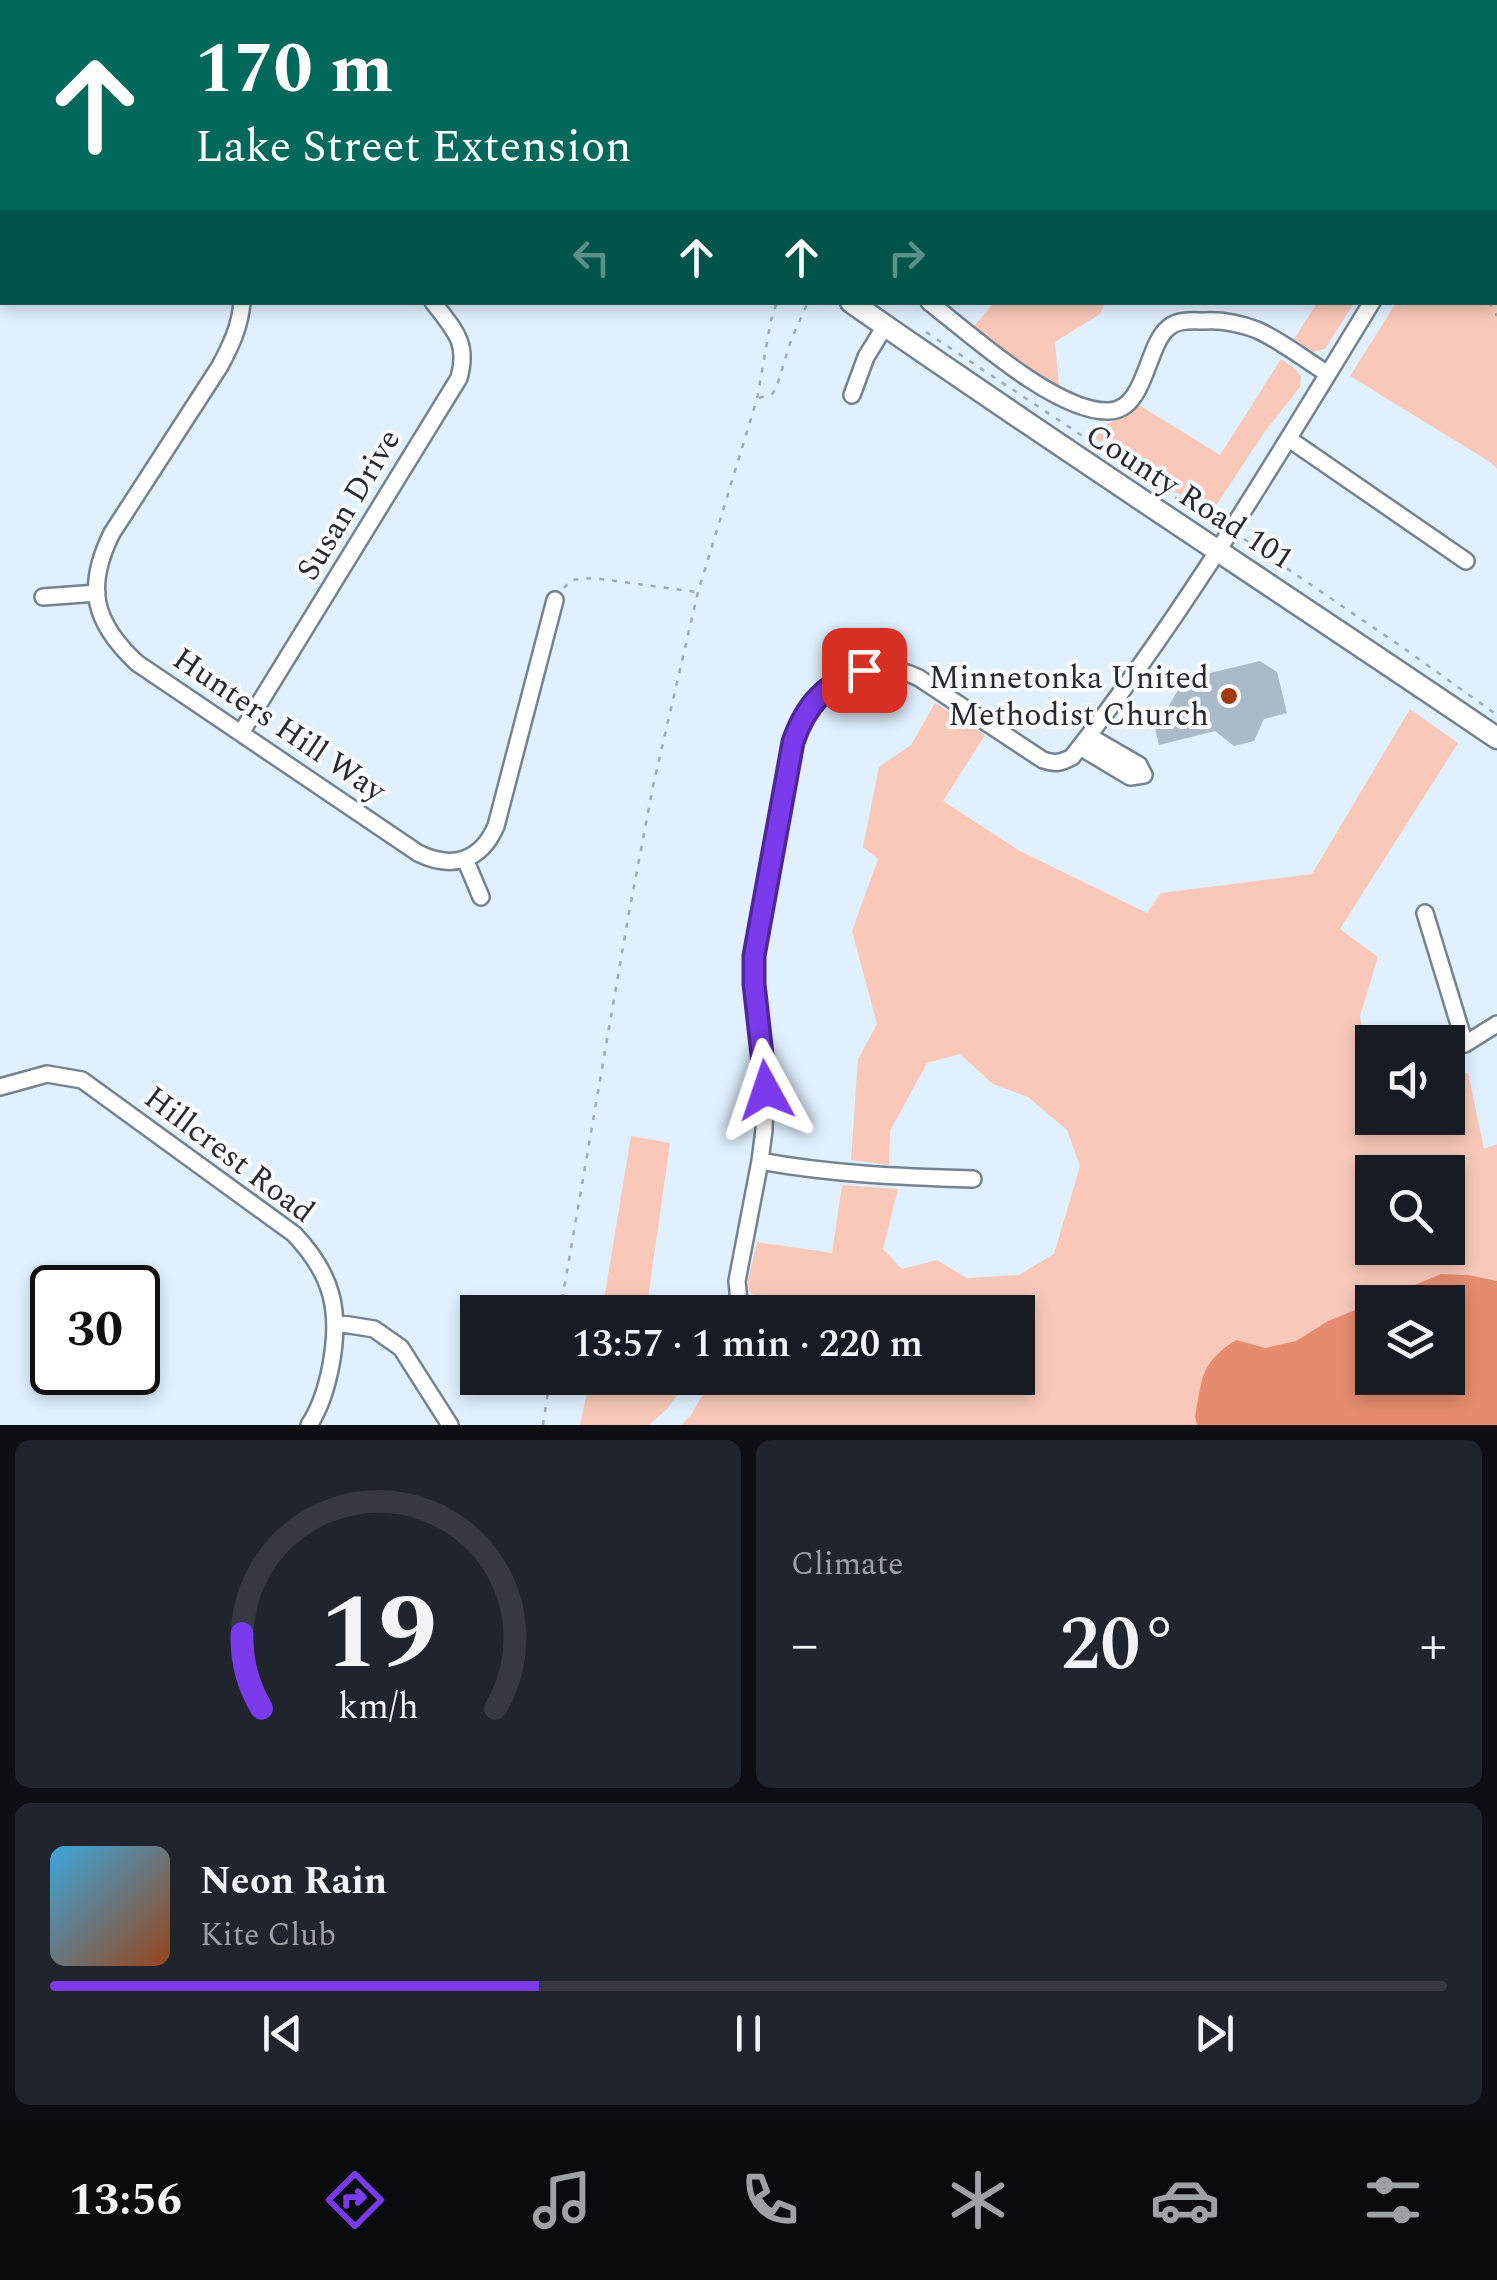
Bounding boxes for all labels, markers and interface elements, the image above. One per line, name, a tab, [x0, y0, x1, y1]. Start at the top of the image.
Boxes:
text: 170 m	[195, 17, 393, 123]
icon: ahead	[30, 40, 160, 170]
text: Lake Street Extension	[195, 113, 631, 182]
icon: left	[564, 230, 619, 285]
icon: ahead	[669, 230, 724, 285]
icon: ahead	[774, 230, 829, 285]
icon: right	[879, 230, 934, 285]
street label: County Road 101	[1075, 411, 1303, 583]
street label: Susan Drive	[284, 420, 414, 590]
pin	[822, 628, 907, 713]
street label: Hunters Hill Way	[162, 635, 397, 816]
icon: arrive	[837, 643, 892, 698]
place label: Minnetonka United Methodist Church	[929, 654, 1209, 740]
marker: Minnetonka United Methodist Church	[1218, 685, 1240, 707]
map controls	[1355, 1025, 1465, 1395]
button: sound	[1355, 1025, 1465, 1135]
position arrow	[714, 1038, 818, 1142]
street label: Hillcrest Road	[133, 1074, 325, 1236]
button: search	[1355, 1155, 1465, 1265]
speed limit sign: 30	[30, 1265, 160, 1395]
button: layers	[1355, 1285, 1465, 1395]
text: 13:57 · 1 min · 220 m	[572, 1316, 923, 1374]
text: Climate	[791, 1540, 903, 1589]
text: 19	[320, 1556, 436, 1714]
text: 20°	[1060, 1589, 1178, 1703]
text: −	[791, 1604, 819, 1687]
text: +	[1419, 1604, 1447, 1687]
text: km/h	[338, 1680, 418, 1735]
text: Neon Rain	[200, 1853, 387, 1911]
text: Kite Club	[200, 1911, 336, 1960]
icon: previous	[255, 2006, 310, 2061]
icon: pause	[721, 2006, 776, 2061]
icon: next	[1187, 2006, 1242, 2061]
icon: directions	[320, 2165, 390, 2235]
icon: music	[527, 2165, 597, 2235]
icon: phone	[735, 2165, 805, 2235]
icon: climate	[943, 2165, 1013, 2235]
icon: car	[1150, 2165, 1220, 2235]
icon: filters	[1358, 2165, 1428, 2235]
text: 13:56	[69, 2166, 182, 2235]

